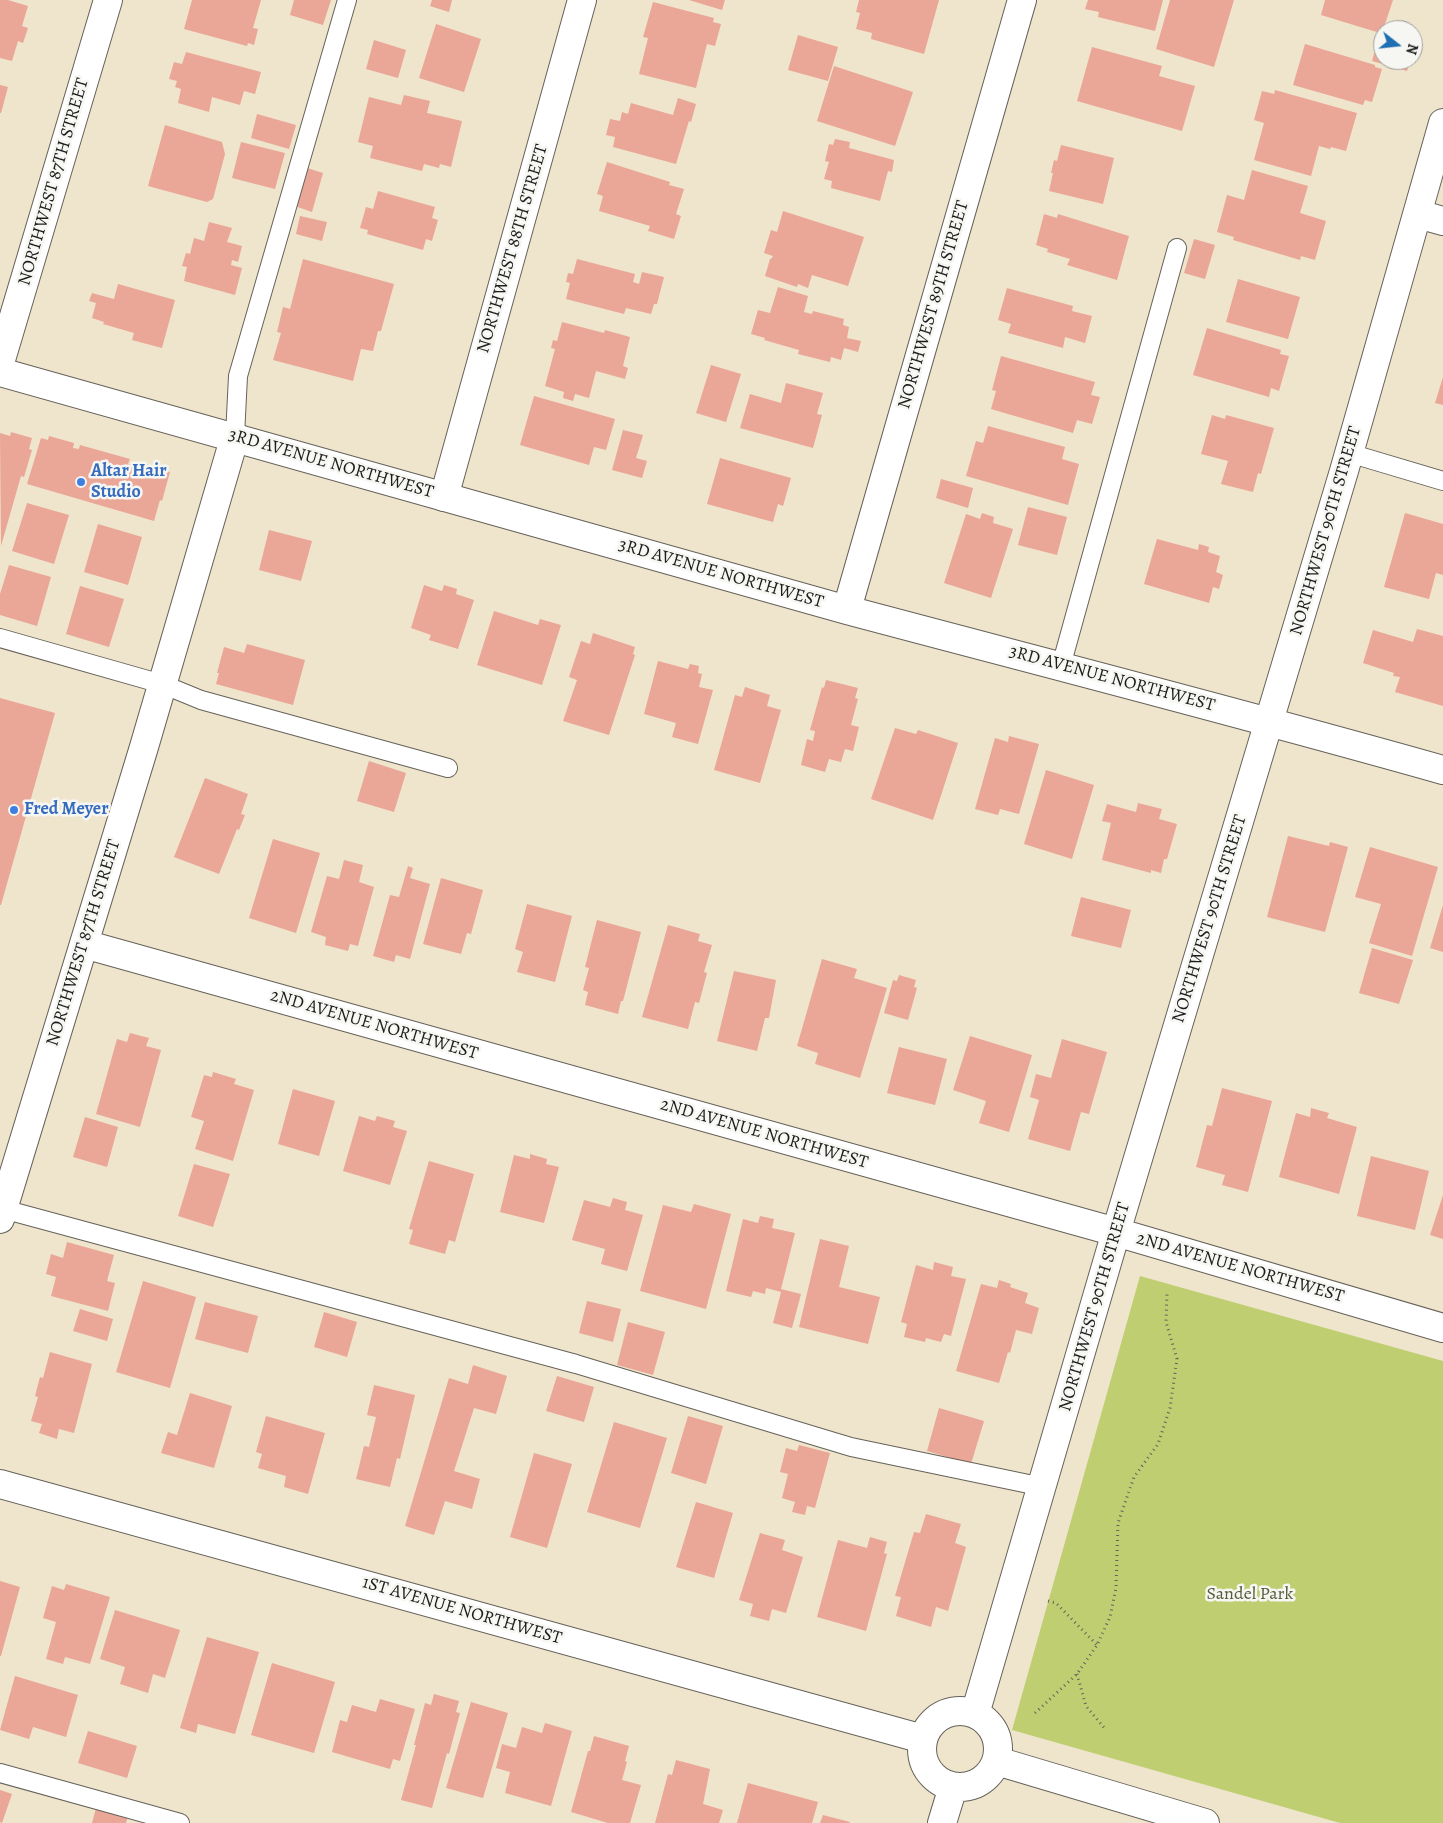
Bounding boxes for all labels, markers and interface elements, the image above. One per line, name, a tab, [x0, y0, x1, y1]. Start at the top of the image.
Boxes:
north arrow	[1373, 20, 1423, 70]
text: N	[1401, 41, 1422, 57]
street label: NORTHWEST 87TH STREET	[14, 76, 94, 288]
street label: NORTHWEST 88TH STREET	[473, 142, 553, 356]
street label: NORTHWEST 89TH STREET	[894, 198, 974, 412]
street label: 3RD AVENUE NORTHWEST	[226, 424, 436, 504]
street label: NORTHWEST 90TH STREET	[1286, 424, 1366, 638]
place label: Altar Hair Studio	[91, 461, 167, 504]
marker: Altar Hair Studio	[75, 476, 87, 488]
street label: 3RD AVENUE NORTHWEST	[616, 534, 826, 614]
street label: 3RD AVENUE NORTHWEST	[1007, 641, 1217, 717]
place label: Fred Meyer	[24, 799, 109, 821]
marker: Fred Meyer	[8, 804, 20, 816]
street label: NORTHWEST 90TH STREET	[1168, 812, 1252, 1026]
street label: NORTHWEST 87TH STREET	[42, 837, 126, 1049]
street label: 2ND AVENUE NORTHWEST	[268, 985, 480, 1065]
street label: 2ND AVENUE NORTHWEST	[658, 1094, 870, 1174]
street label: NORTHWEST 90TH STREET	[1055, 1200, 1135, 1414]
street label: 2ND AVENUE NORTHWEST	[1134, 1228, 1346, 1308]
street label: 1ST AVENUE NORTHWEST	[360, 1572, 564, 1650]
park label: Sandel Park	[1207, 1584, 1293, 1606]

